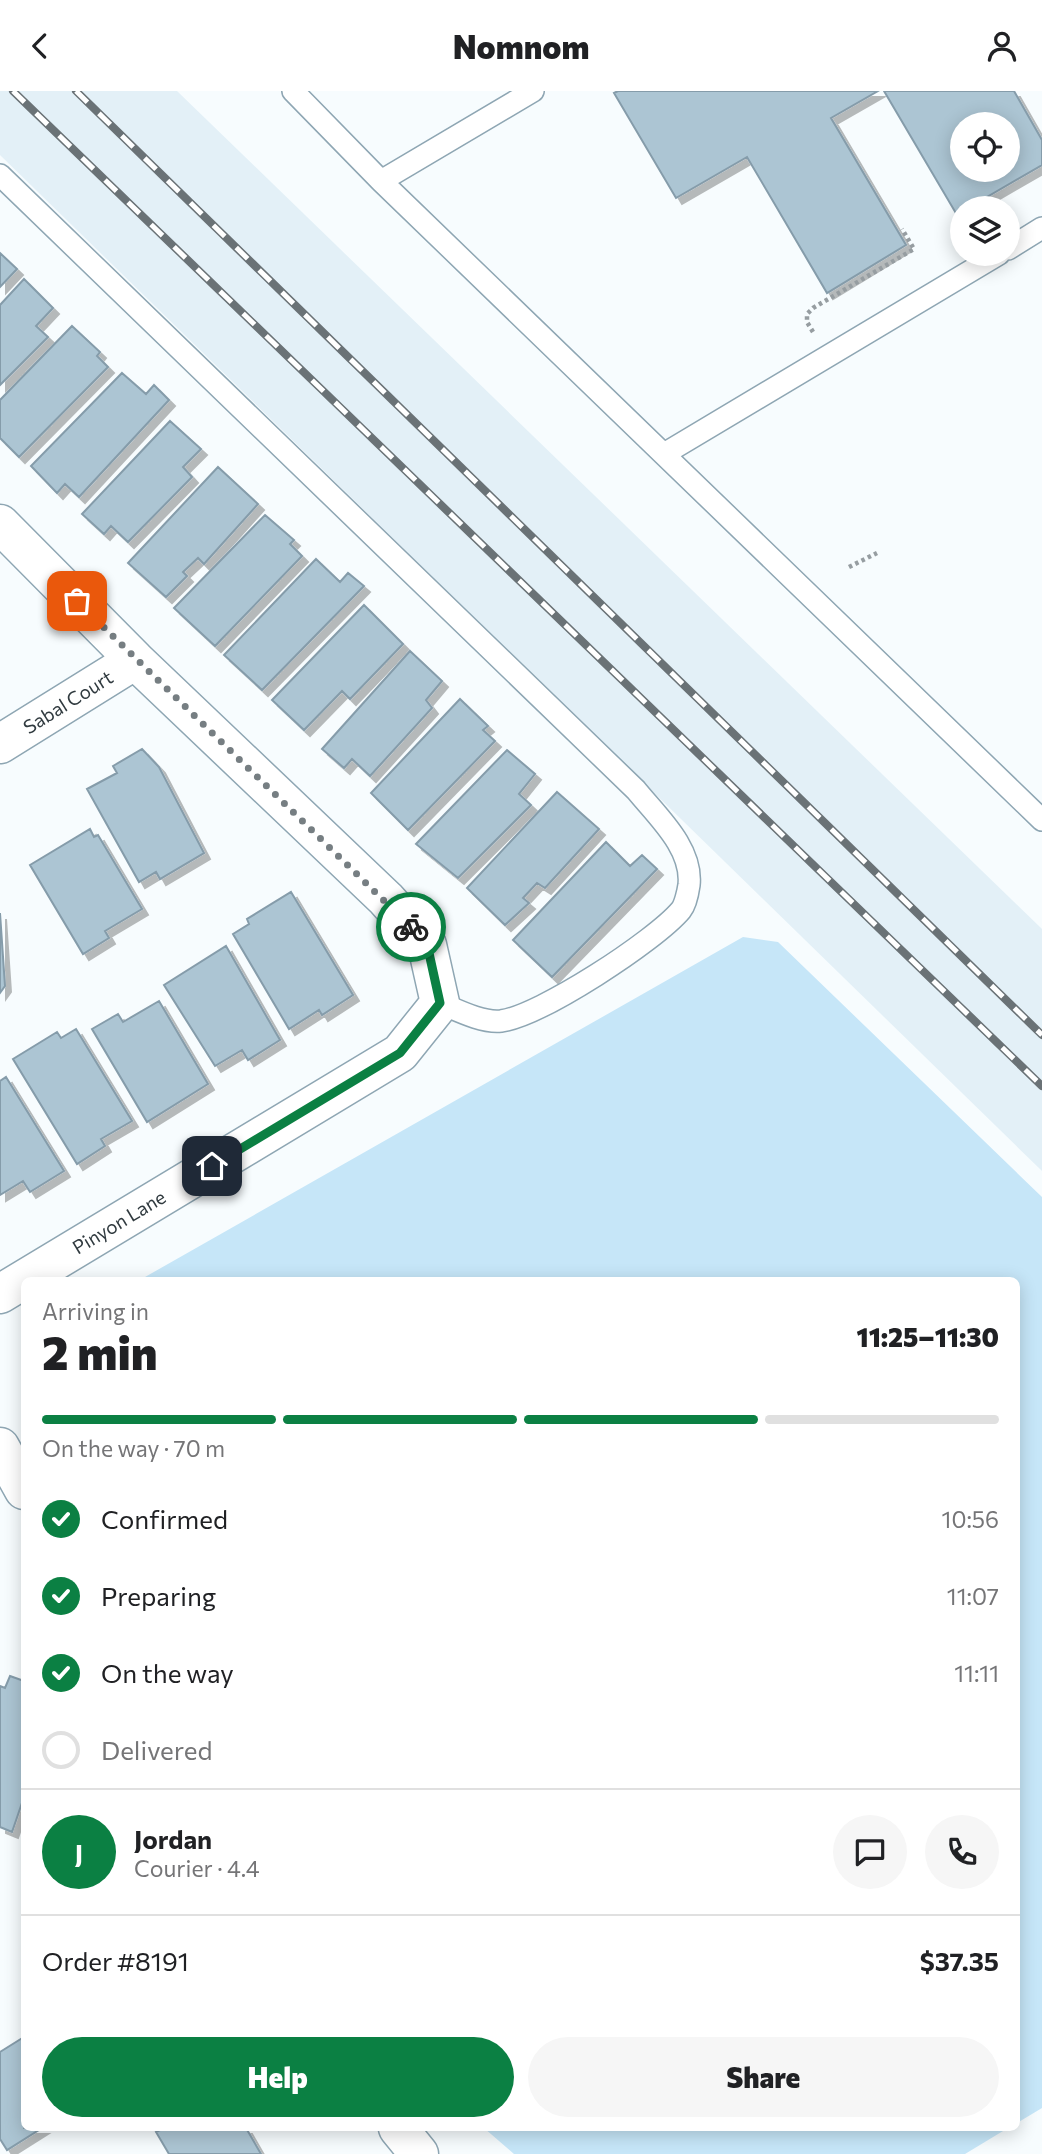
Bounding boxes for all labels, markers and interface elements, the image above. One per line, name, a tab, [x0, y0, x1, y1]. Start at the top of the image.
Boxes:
text: Nomnom	[453, 26, 589, 66]
icon: back	[21, 27, 59, 65]
icon: person	[983, 27, 1021, 65]
map controls	[950, 112, 1020, 266]
button: locate	[950, 112, 1020, 182]
button: layers	[950, 196, 1020, 266]
pin	[47, 571, 107, 631]
icon: bag	[58, 582, 96, 620]
street label: Sabal Court	[19, 665, 117, 738]
courier	[376, 892, 446, 962]
icon: bike	[392, 908, 430, 946]
pin	[182, 1136, 242, 1196]
icon: home	[193, 1147, 231, 1185]
street label: Pinyon Lane	[68, 1185, 169, 1258]
text: Arriving in	[42, 1297, 149, 1325]
text: 11:25–11:30	[857, 1321, 999, 1352]
text: 2 min	[42, 1323, 158, 1379]
text: On the way · 70 m	[42, 1434, 225, 1462]
icon: check	[42, 1500, 80, 1538]
text: Confirmed	[101, 1503, 228, 1534]
text: 10:56	[942, 1505, 999, 1533]
icon: check	[42, 1577, 80, 1615]
text: Preparing	[101, 1580, 216, 1611]
text: 11:07	[947, 1582, 999, 1610]
icon: check	[42, 1654, 80, 1692]
text: On the way	[101, 1657, 234, 1688]
text: 11:11	[954, 1659, 999, 1687]
text: Delivered	[101, 1734, 212, 1765]
button: chat	[833, 1815, 907, 1889]
button: phone	[925, 1815, 999, 1889]
text: Jordan	[134, 1823, 212, 1854]
text: J	[75, 1837, 83, 1868]
text: Courier · 4.4	[134, 1854, 260, 1882]
text: Order #8191	[42, 1945, 189, 1976]
text: $37.35	[920, 1945, 999, 1976]
button: Help	[42, 2037, 514, 2117]
button: Share	[528, 2037, 999, 2117]

